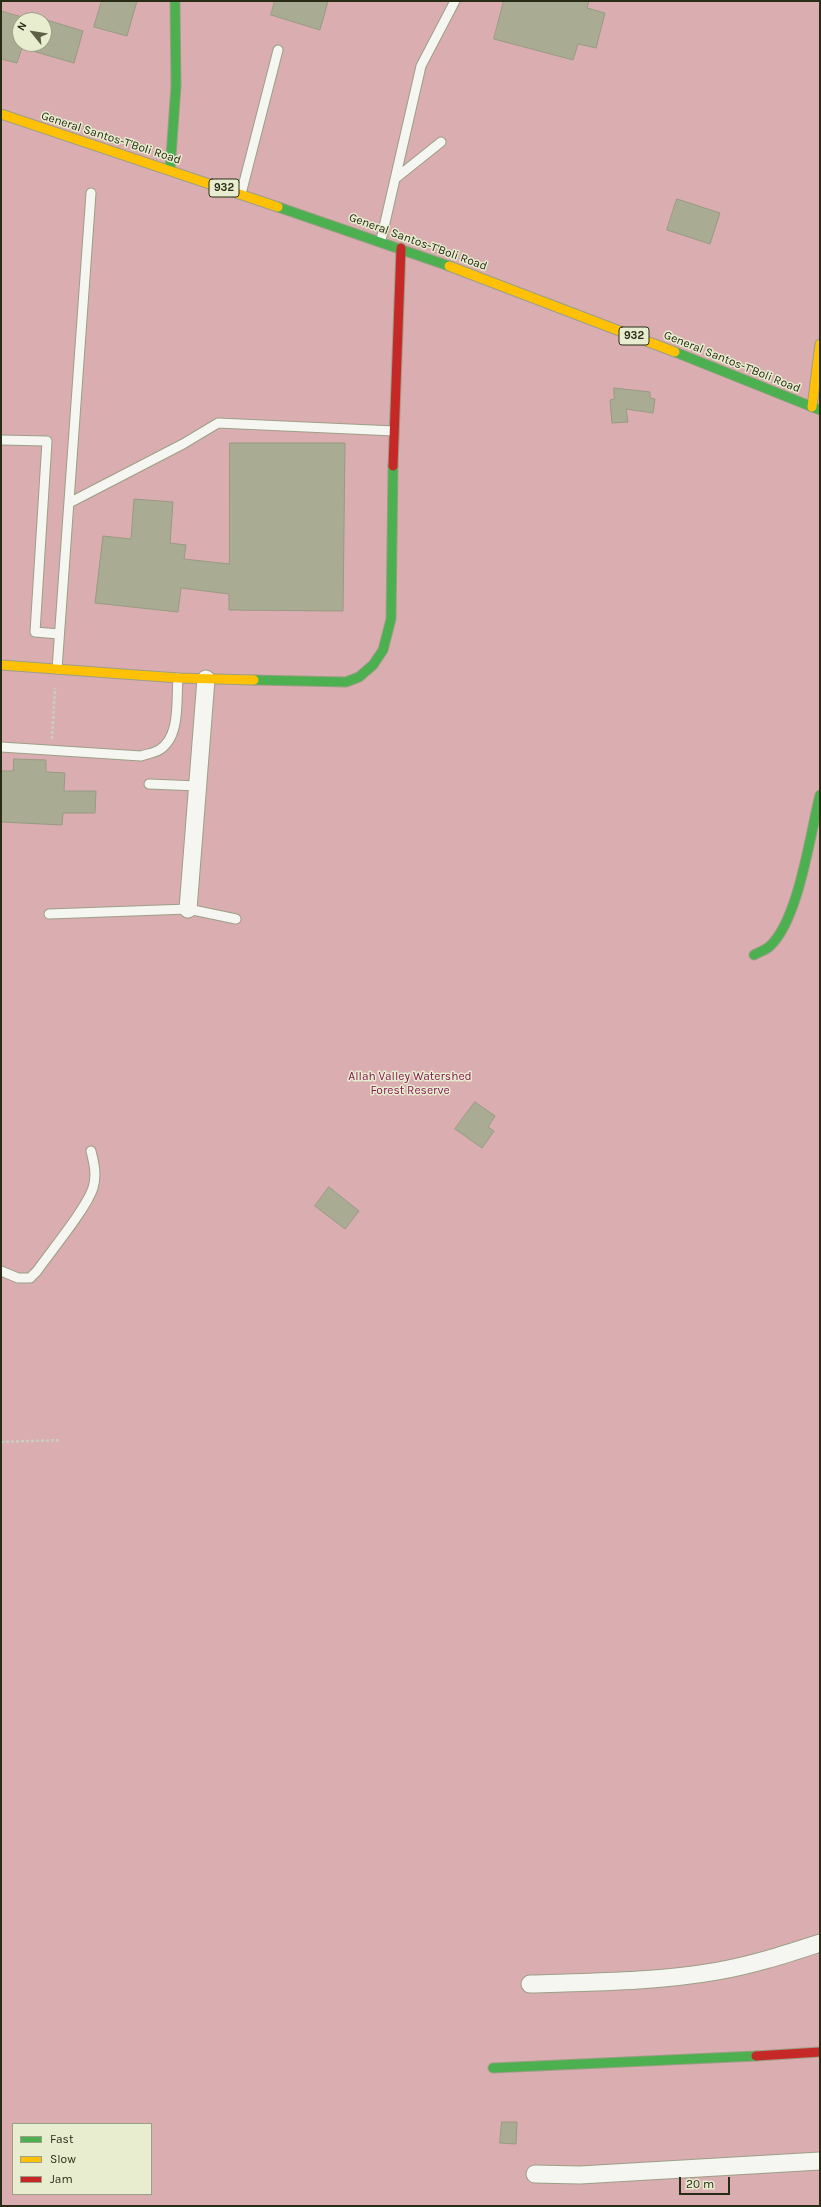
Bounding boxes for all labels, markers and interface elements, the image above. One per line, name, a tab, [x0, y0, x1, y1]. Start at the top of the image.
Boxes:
north arrow	[12, 12, 52, 52]
text: N	[14, 20, 30, 33]
street label: General Santos-T'Boli Road	[39, 109, 183, 167]
road number: 932	[209, 179, 239, 197]
street label: General Santos-T'Boli Road	[347, 210, 489, 274]
road number: 932	[619, 327, 649, 345]
street label: General Santos-T'Boli Road	[662, 328, 802, 396]
park label: Allah Valley Watershed Forest Reserve	[348, 1070, 472, 1098]
legend	[12, 2123, 152, 2195]
text: Fast	[50, 2132, 73, 2146]
text: Slow	[50, 2152, 76, 2166]
scale bar	[681, 2169, 732, 2195]
text: Jam	[50, 2172, 73, 2186]
text: 20 m	[686, 2177, 714, 2191]

